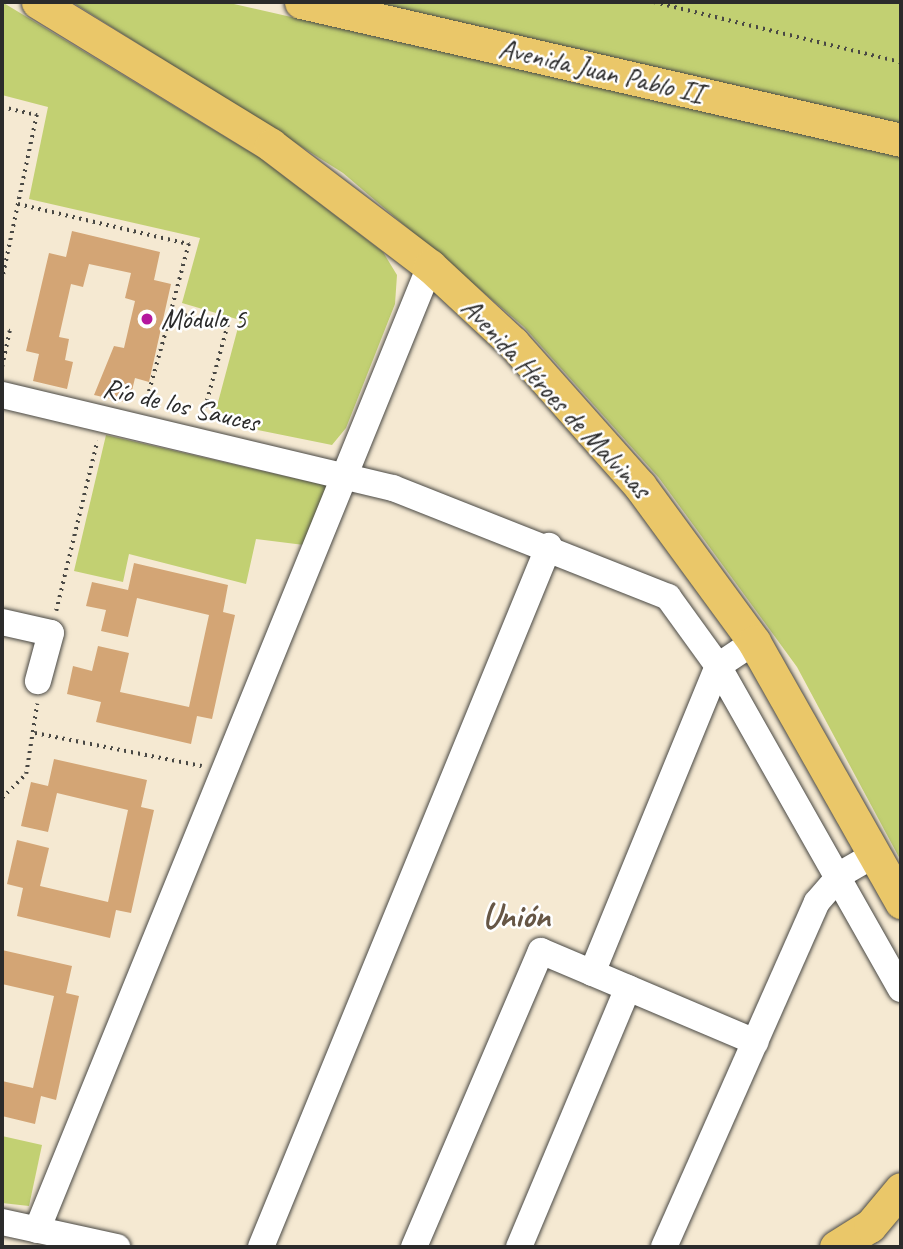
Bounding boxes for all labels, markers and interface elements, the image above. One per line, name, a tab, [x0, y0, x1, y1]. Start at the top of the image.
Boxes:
street label: Avenida Juan Pablo II	[495, 31, 707, 111]
street label: Avenida Héroes de Malvinas	[454, 291, 658, 505]
place label: Módulo 5	[161, 302, 246, 336]
marker: Módulo 5	[139, 311, 155, 327]
street label: Río de los Sauces	[100, 371, 262, 439]
district label: Unión	[482, 895, 550, 937]

